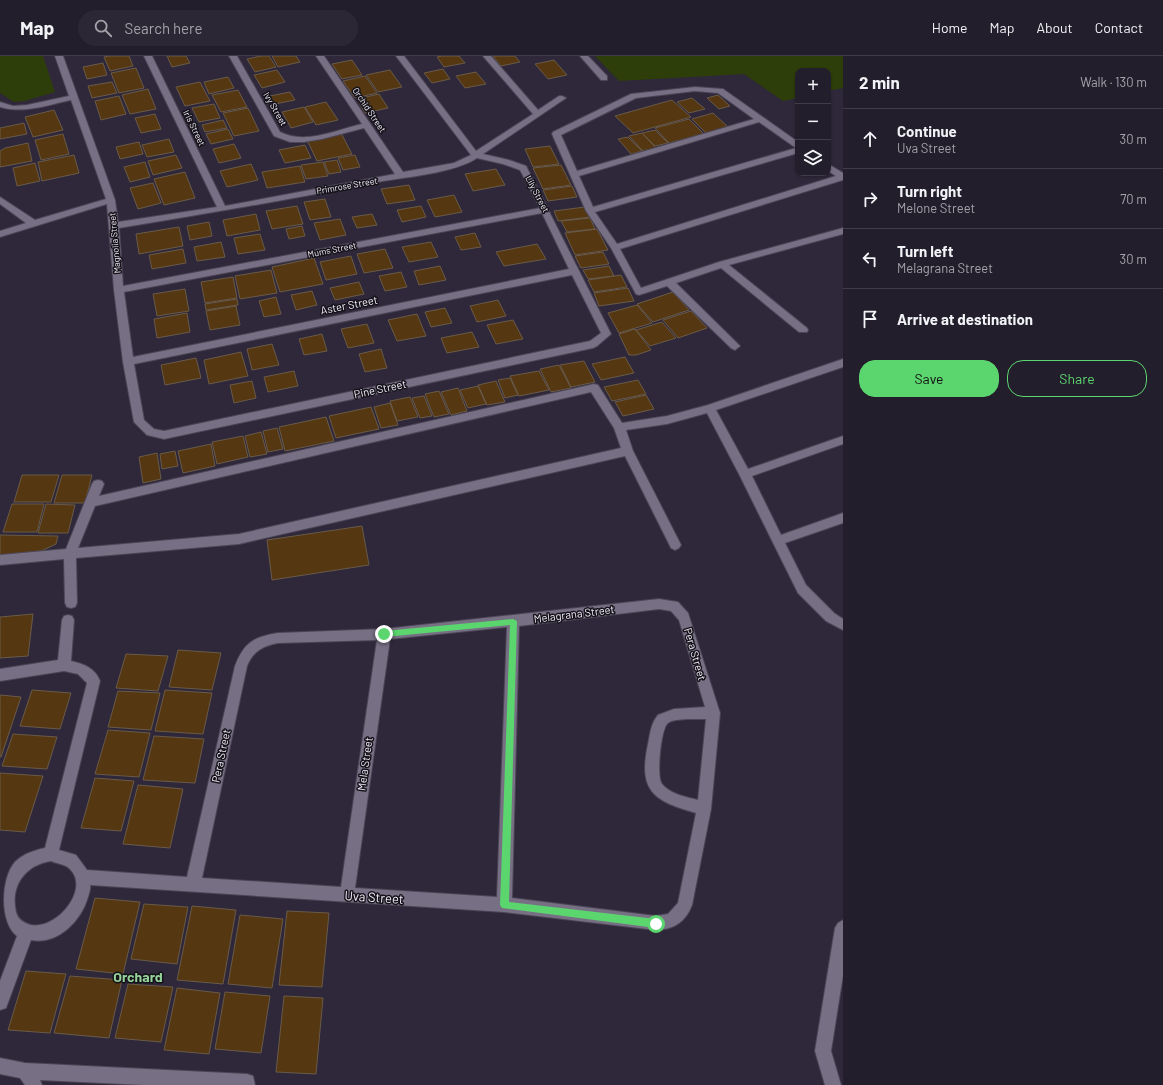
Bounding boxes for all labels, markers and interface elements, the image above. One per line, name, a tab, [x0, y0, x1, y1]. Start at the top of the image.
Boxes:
search box	[78, 10, 358, 46]
text: Map	[20, 16, 54, 39]
icon: search	[92, 17, 114, 39]
text: Search here	[124, 19, 202, 37]
text: Home	[932, 19, 968, 36]
text: Map	[990, 19, 1014, 36]
text: About	[1036, 19, 1073, 36]
text: Contact	[1095, 19, 1143, 36]
map controls	[795, 68, 831, 176]
button: +	[795, 68, 831, 104]
text: 2 min	[859, 72, 900, 92]
text: Walk · 130 m	[1080, 74, 1147, 90]
street label: Orchid Street	[350, 85, 389, 134]
street label: Ivy Street	[261, 90, 289, 128]
button: −	[795, 104, 831, 140]
street label: Iris Street	[181, 108, 208, 148]
text: Continue	[897, 122, 957, 140]
icon: ahead	[859, 128, 881, 150]
text: 30 m	[1120, 131, 1147, 147]
button: layers	[795, 140, 831, 176]
text: Uva Street	[897, 140, 956, 156]
street label: Lily Street	[523, 174, 552, 214]
street label: Primrose Street	[315, 175, 378, 196]
text: Turn right	[897, 182, 962, 200]
icon: right	[859, 188, 881, 210]
text: 70 m	[1120, 191, 1147, 207]
text: Melone Street	[897, 200, 975, 216]
street label: Magnolia Street	[106, 212, 123, 274]
street label: Mums Street	[307, 239, 357, 260]
text: Turn left	[897, 242, 953, 260]
icon: left	[859, 248, 881, 270]
text: 30 m	[1120, 251, 1147, 267]
text: Melagrana Street	[897, 260, 993, 276]
street label: Aster Street	[319, 293, 379, 316]
icon: arrive	[859, 308, 881, 330]
text: Arrive at destination	[897, 310, 1033, 328]
button: Save	[859, 360, 999, 397]
button: Share	[1007, 360, 1147, 397]
street label: Pine Street	[352, 377, 407, 400]
street label: Melagrana Street	[533, 602, 615, 625]
route end	[375, 625, 393, 643]
street label: Pera Street	[682, 626, 709, 682]
street label: Pera Street	[209, 728, 232, 784]
street label: Mela Street	[354, 736, 375, 792]
street label: Uva Street	[344, 887, 404, 907]
route start	[647, 915, 665, 933]
district label: Orchard	[113, 968, 163, 985]

